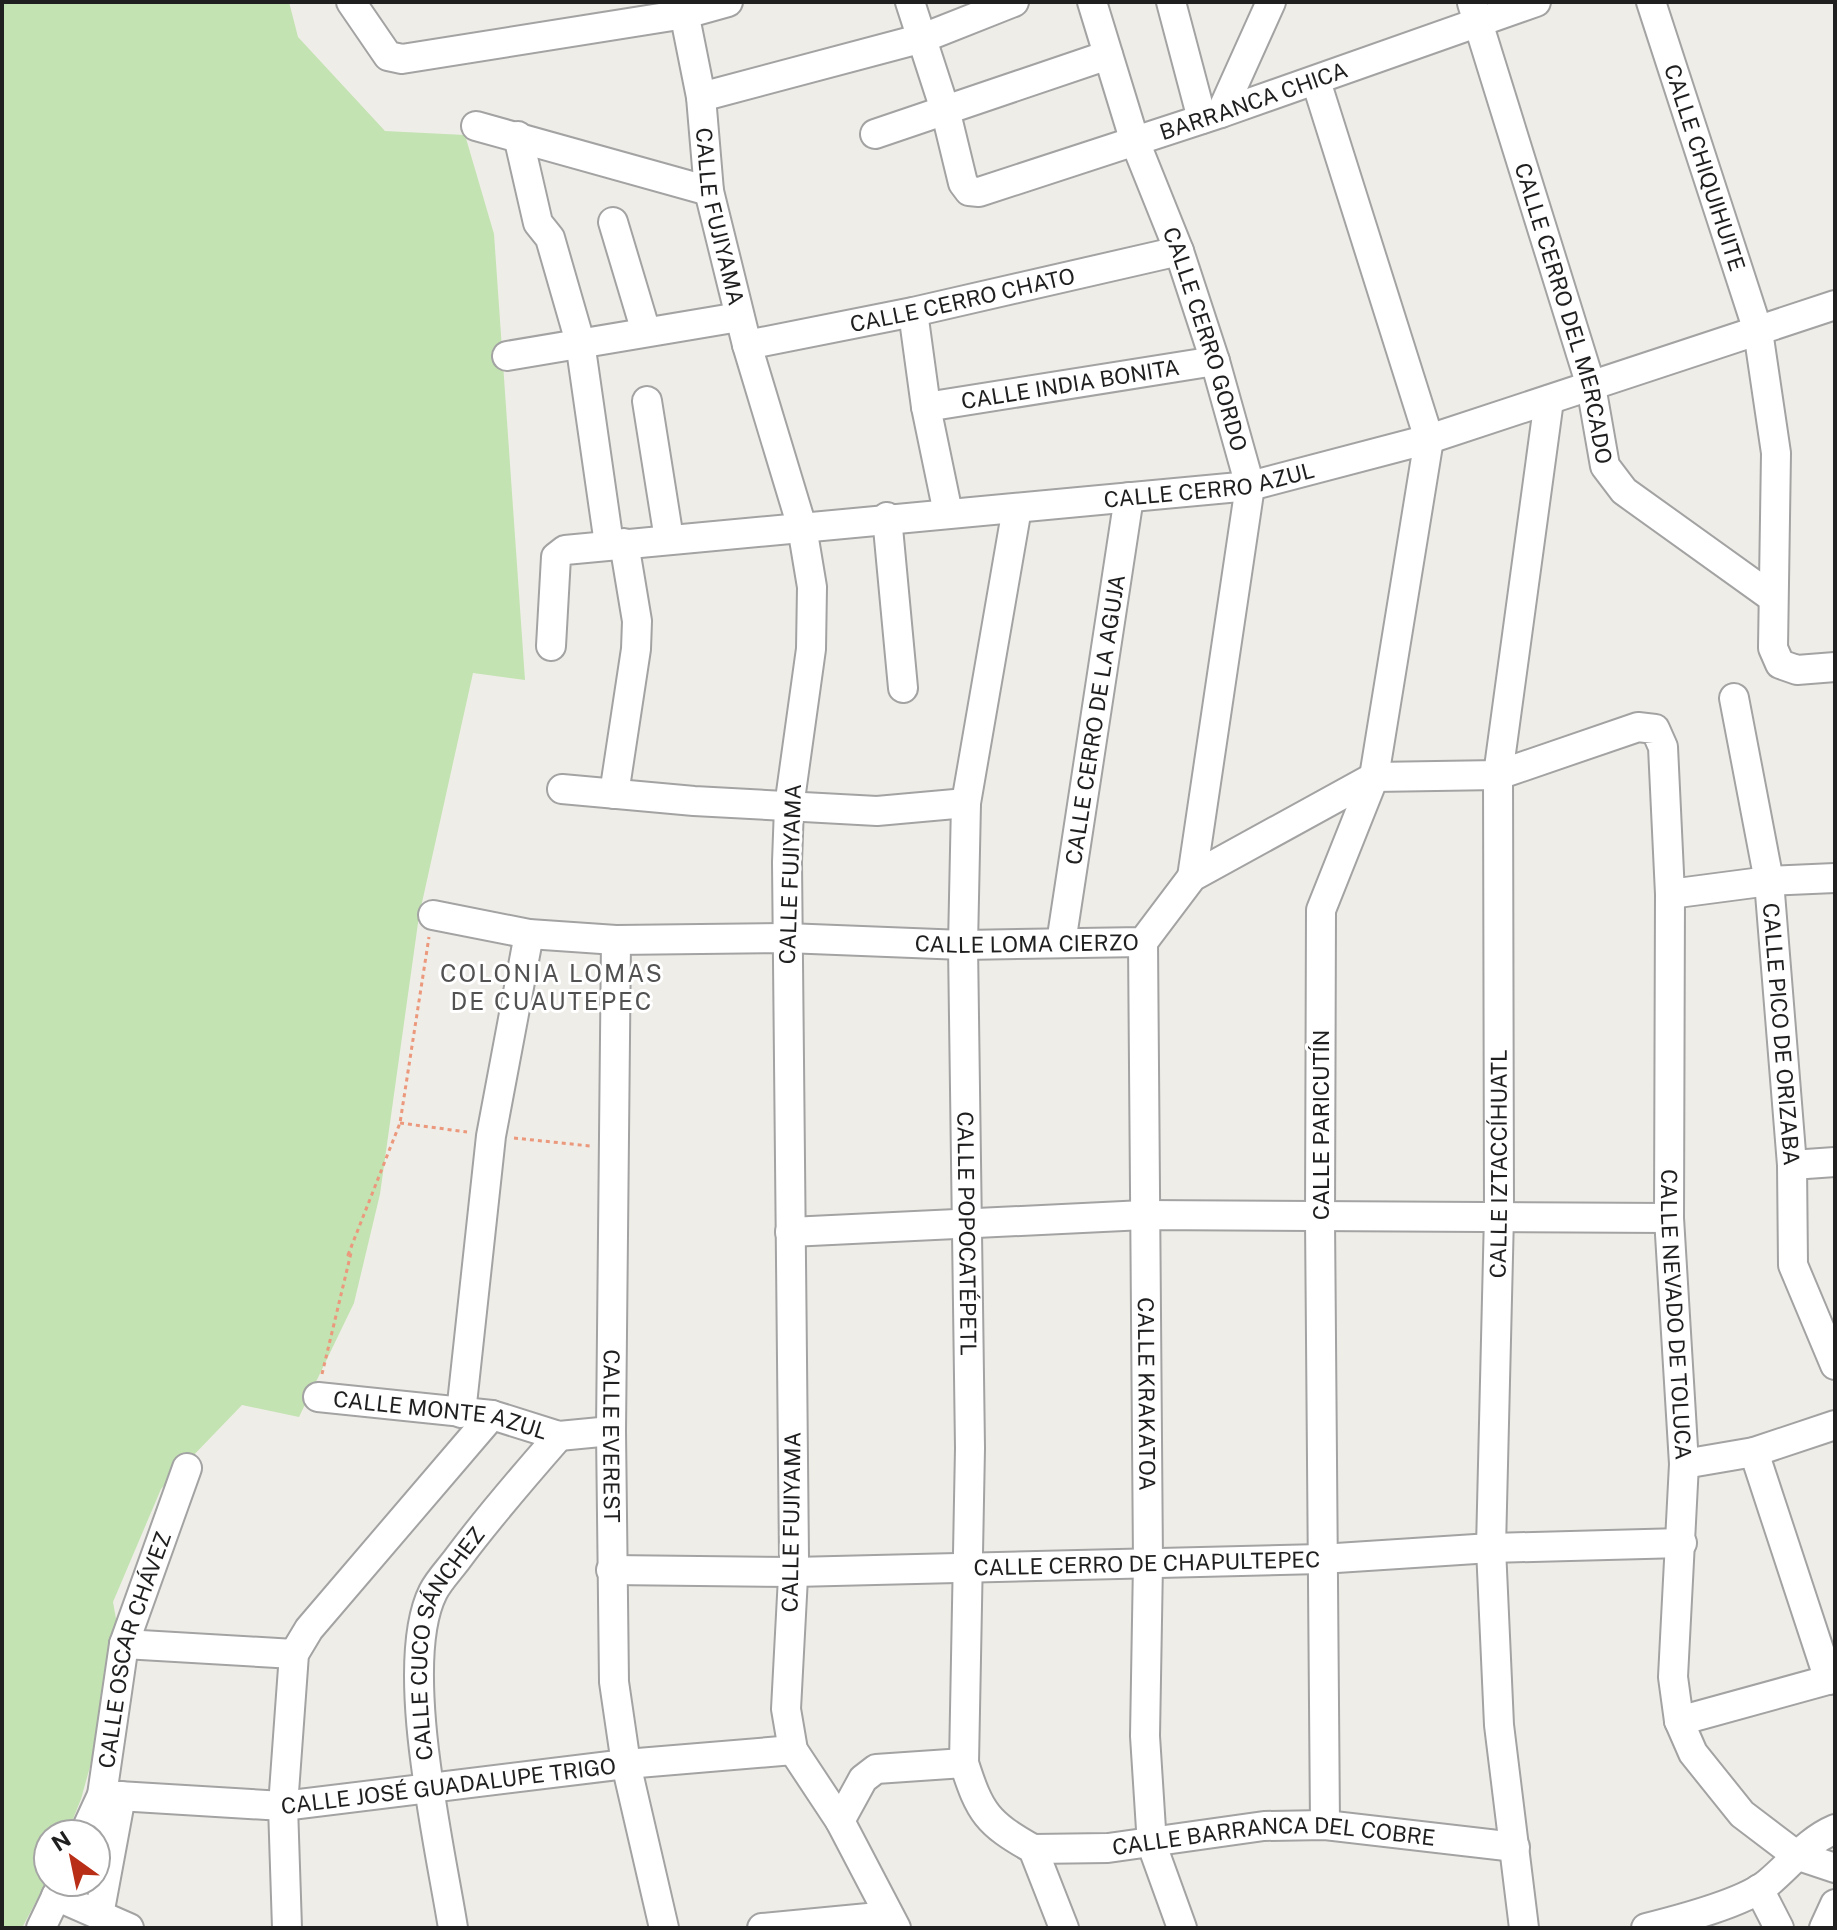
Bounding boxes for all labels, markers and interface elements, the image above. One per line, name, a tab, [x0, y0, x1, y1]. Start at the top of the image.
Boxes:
street label: BARRANCA CHICA	[1156, 56, 1351, 145]
street label: CALLE CHIQUIHUITE	[1659, 61, 1751, 274]
street label: CALLE FUJIYAMA	[691, 127, 750, 308]
street label: CALLE CERRO DEL MERCADO	[1509, 160, 1617, 466]
street label: CALLE CERRO GORDO	[1158, 223, 1253, 454]
street label: CALLE CERRO CHATO	[848, 262, 1077, 337]
street label: CALLE INDIA BONITA	[959, 354, 1181, 414]
street label: CALLE CERRO AZUL	[1102, 457, 1317, 513]
street label: CALLE CERRO DE LA AGUJA	[1060, 573, 1130, 866]
street label: CALLE FUJIYAMA	[774, 783, 806, 965]
street label: CALLE PICO DE ORIZABA	[1758, 902, 1805, 1167]
street label: CALLE LOMA CIERZO	[914, 929, 1139, 958]
district label: COLONIA LOMAS DE CUAUTEPEC	[440, 959, 664, 1015]
street label: CALLE PARICUTÍN	[1308, 1030, 1334, 1220]
street label: CALLE IZTACCÍHUATL	[1484, 1049, 1512, 1279]
street label: CALLE POPOCATÉPETL	[952, 1111, 982, 1356]
street label: CALLE NEVADO DE TOLUCA	[1656, 1169, 1697, 1461]
street label: CALLE KRAKATOA	[1133, 1297, 1160, 1491]
street label: CALLE EVEREST	[598, 1349, 625, 1523]
street label: CALLE MONTE AZUL	[332, 1386, 551, 1445]
street label: CALLE FUJIYAMA	[776, 1432, 806, 1612]
street label: CALLE CUCO SÁNCHEZ	[406, 1522, 490, 1762]
street label: CALLE OSCAR CHÁVEZ	[93, 1528, 176, 1770]
street label: CALLE CERRO DE CHAPULTEPEC	[973, 1546, 1320, 1581]
street label: CALLE JOSÉ GUADALUPE TRIGO	[280, 1752, 617, 1819]
street label: CALLE BARRANCA DEL COBRE	[1111, 1812, 1437, 1860]
north arrow	[32, 1818, 112, 1898]
text: N	[47, 1826, 75, 1857]

